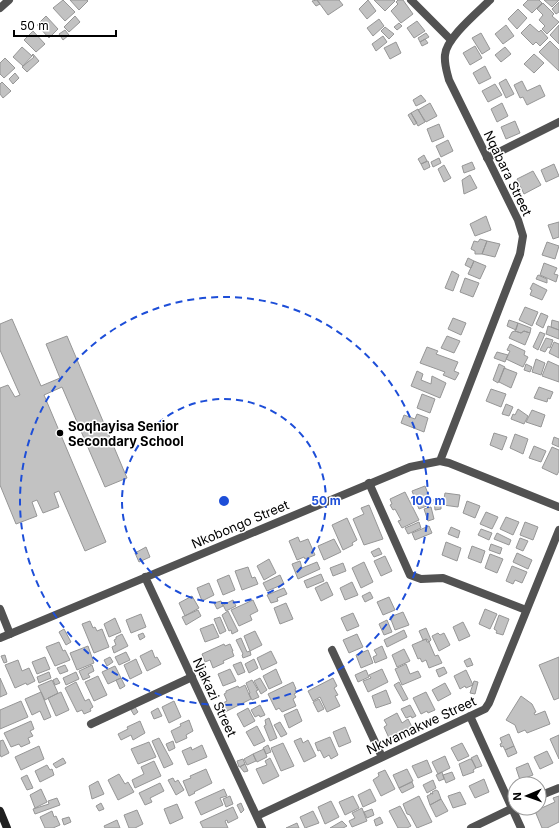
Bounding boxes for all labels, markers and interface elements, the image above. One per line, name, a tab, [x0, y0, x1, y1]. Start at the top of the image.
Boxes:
scale bar	[14, 12, 116, 38]
text: 50 m	[20, 18, 49, 33]
street label: Nqabara Street	[480, 128, 536, 218]
place label: Soqhayisa Senior Secondary School	[68, 418, 184, 449]
marker: Soqhayisa Senior Secondary School	[55, 428, 65, 438]
text: 50 m	[311, 493, 341, 508]
text: 100 m	[410, 493, 446, 508]
centre of rings	[217, 494, 231, 508]
street label: Nkobongo Street	[189, 496, 291, 552]
street label: Njakazi Street	[190, 655, 240, 739]
street label: Nkwamakwe Street	[364, 693, 478, 757]
north arrow	[507, 776, 547, 816]
text: N	[510, 792, 524, 801]

